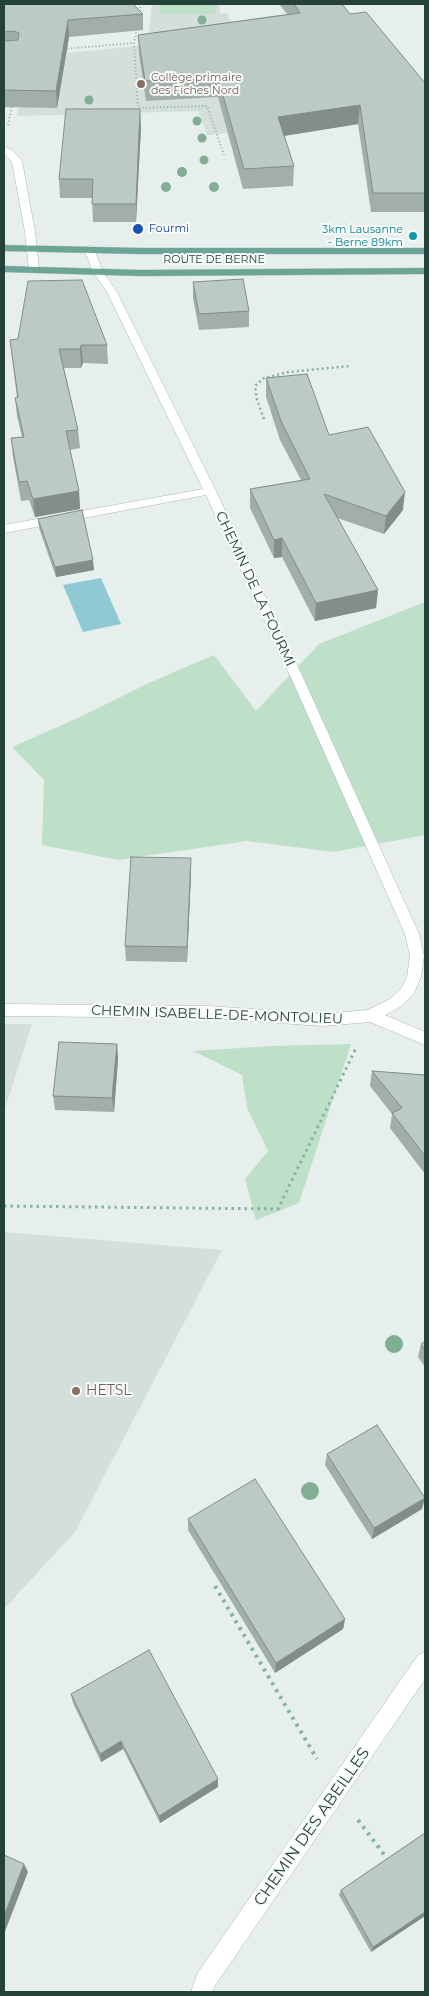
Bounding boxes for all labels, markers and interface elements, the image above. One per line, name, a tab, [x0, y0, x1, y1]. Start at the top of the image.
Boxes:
place label: Collège primaire des Fiches Nord	[151, 71, 242, 97]
marker: Collège primaire des Fiches Nord	[135, 78, 147, 90]
marker: Fourmi	[131, 222, 145, 236]
place label: Fourmi	[149, 222, 189, 236]
place label: 3km Lausanne - Berne 89km	[322, 223, 403, 249]
marker: 3km Lausanne - Berne 89km	[407, 230, 419, 242]
street label: ROUTE DE BERNE	[163, 253, 265, 267]
street label: CHEMIN DE LA FOURMI	[212, 509, 298, 669]
street label: CHEMIN ISABELLE-DE-MONTOLIEU	[91, 1002, 343, 1028]
place label: HETSL	[86, 1383, 131, 1399]
marker: HETSL	[70, 1385, 82, 1397]
street label: CHEMIN DES ABEILLES	[250, 1744, 374, 1910]

